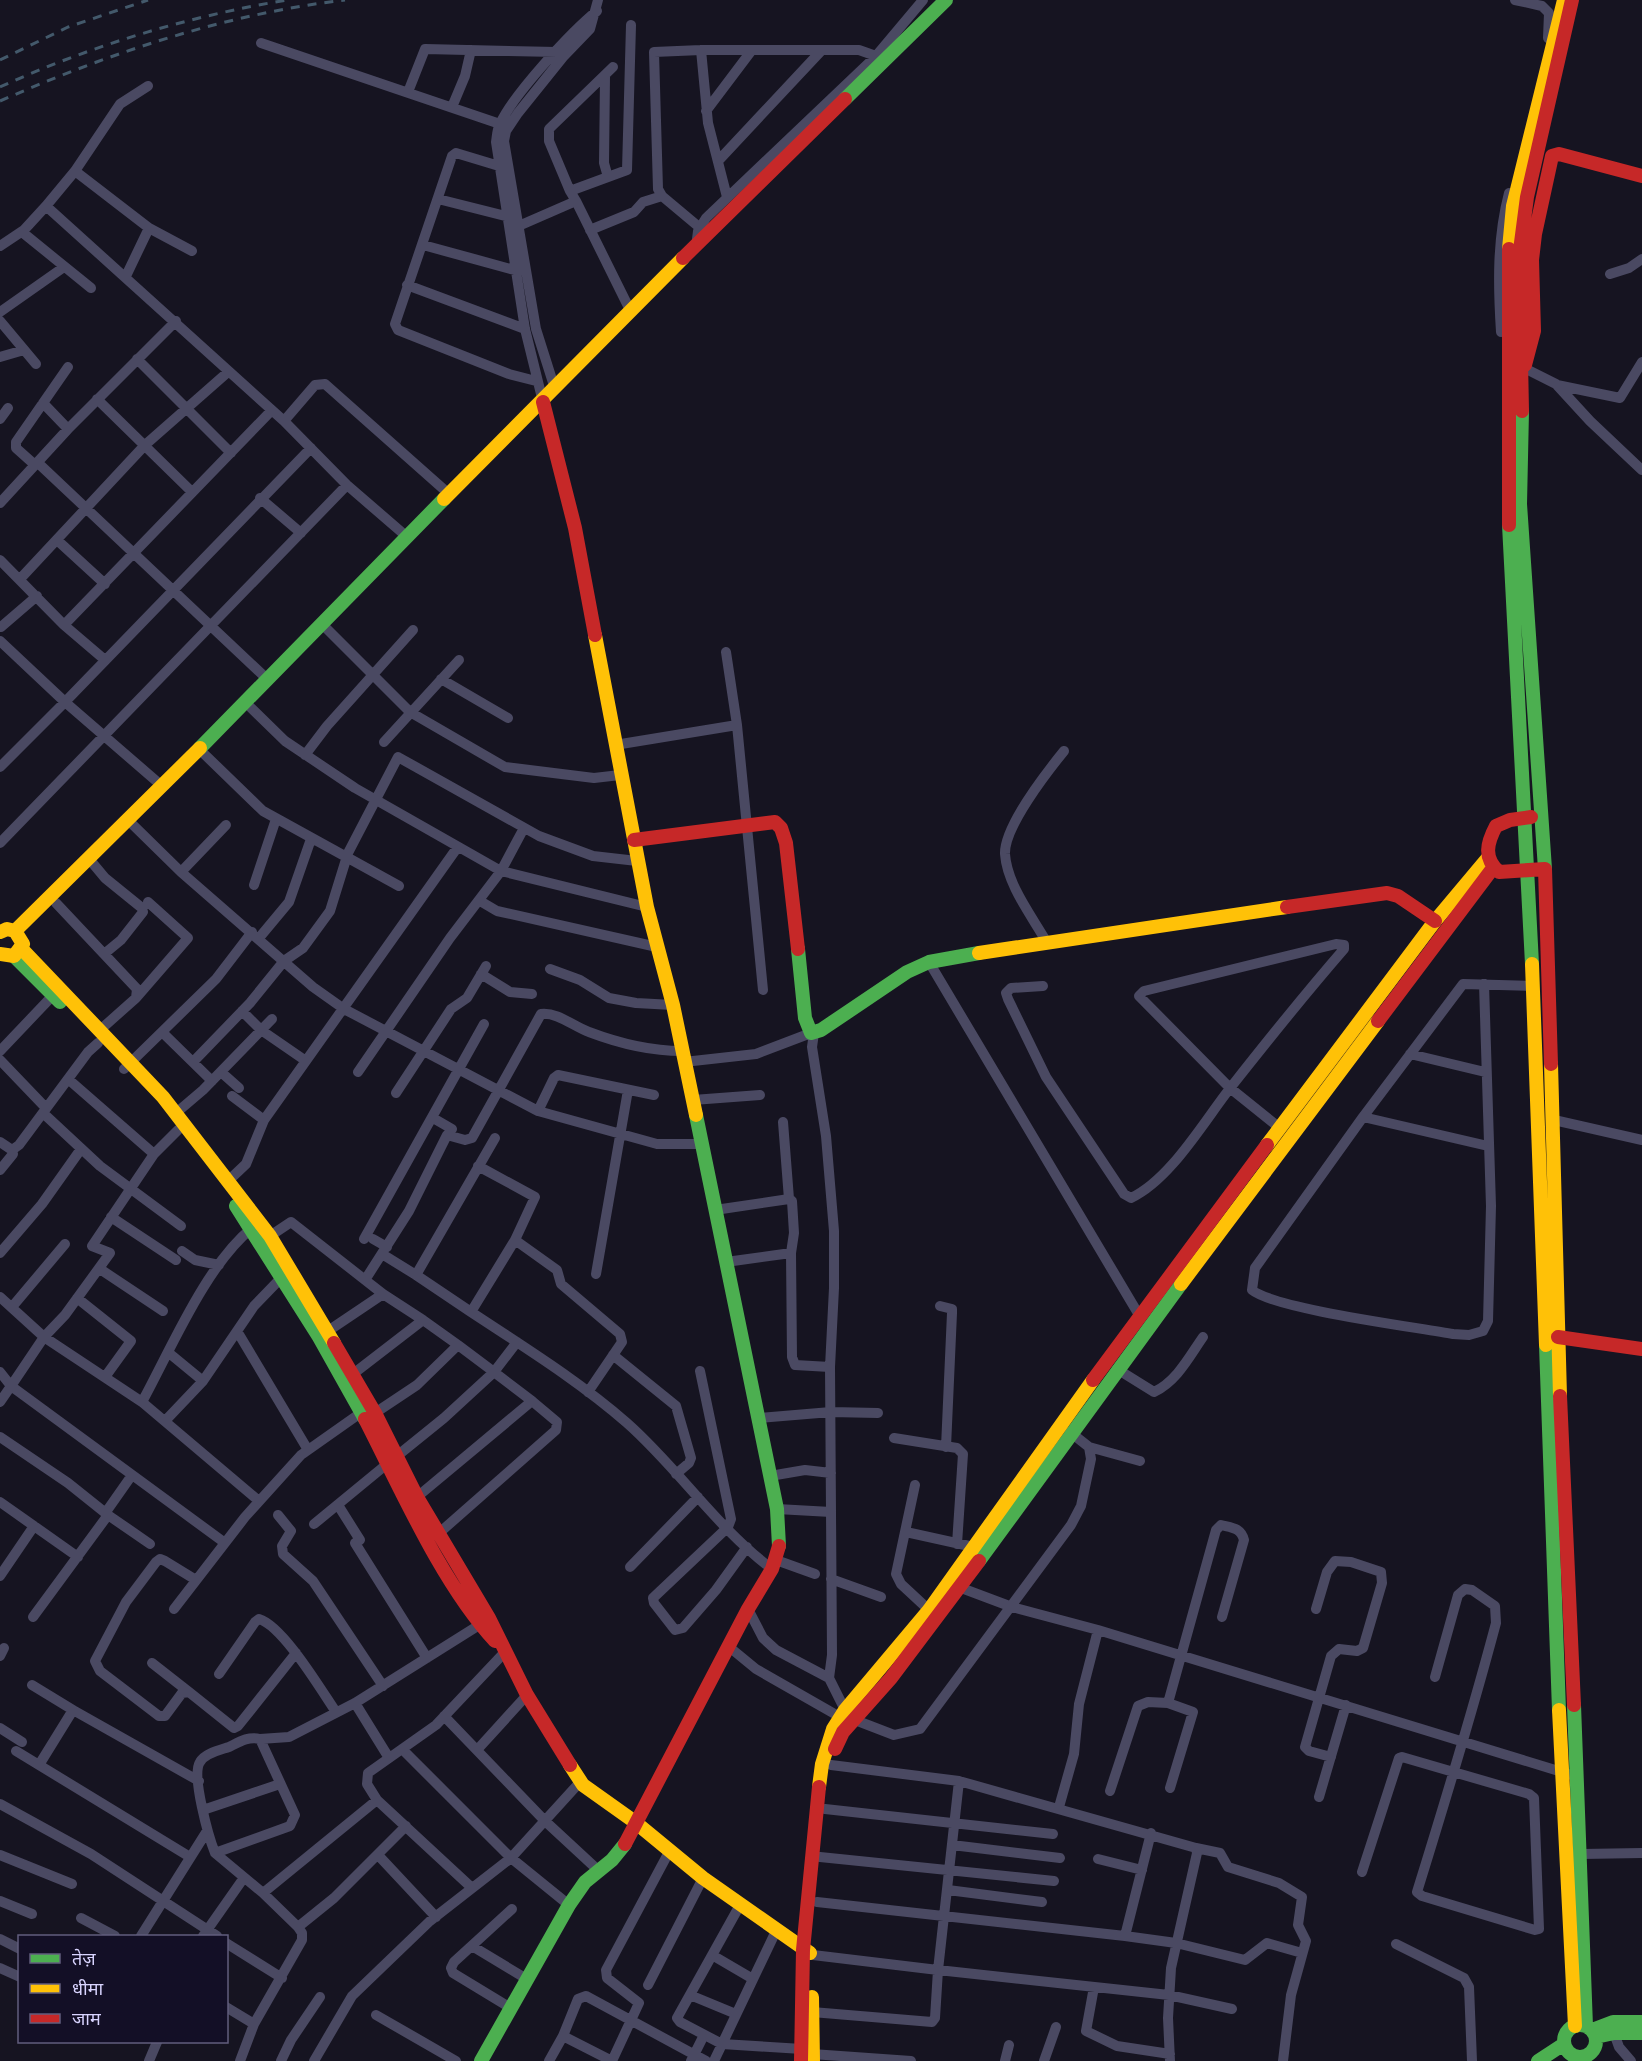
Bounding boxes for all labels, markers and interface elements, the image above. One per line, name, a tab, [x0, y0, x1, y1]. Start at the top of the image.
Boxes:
legend	[18, 1935, 228, 2043]
text: तेज़	[72, 1948, 96, 1972]
text: धीमा	[72, 1979, 103, 2002]
text: जाम	[72, 2009, 102, 2032]

